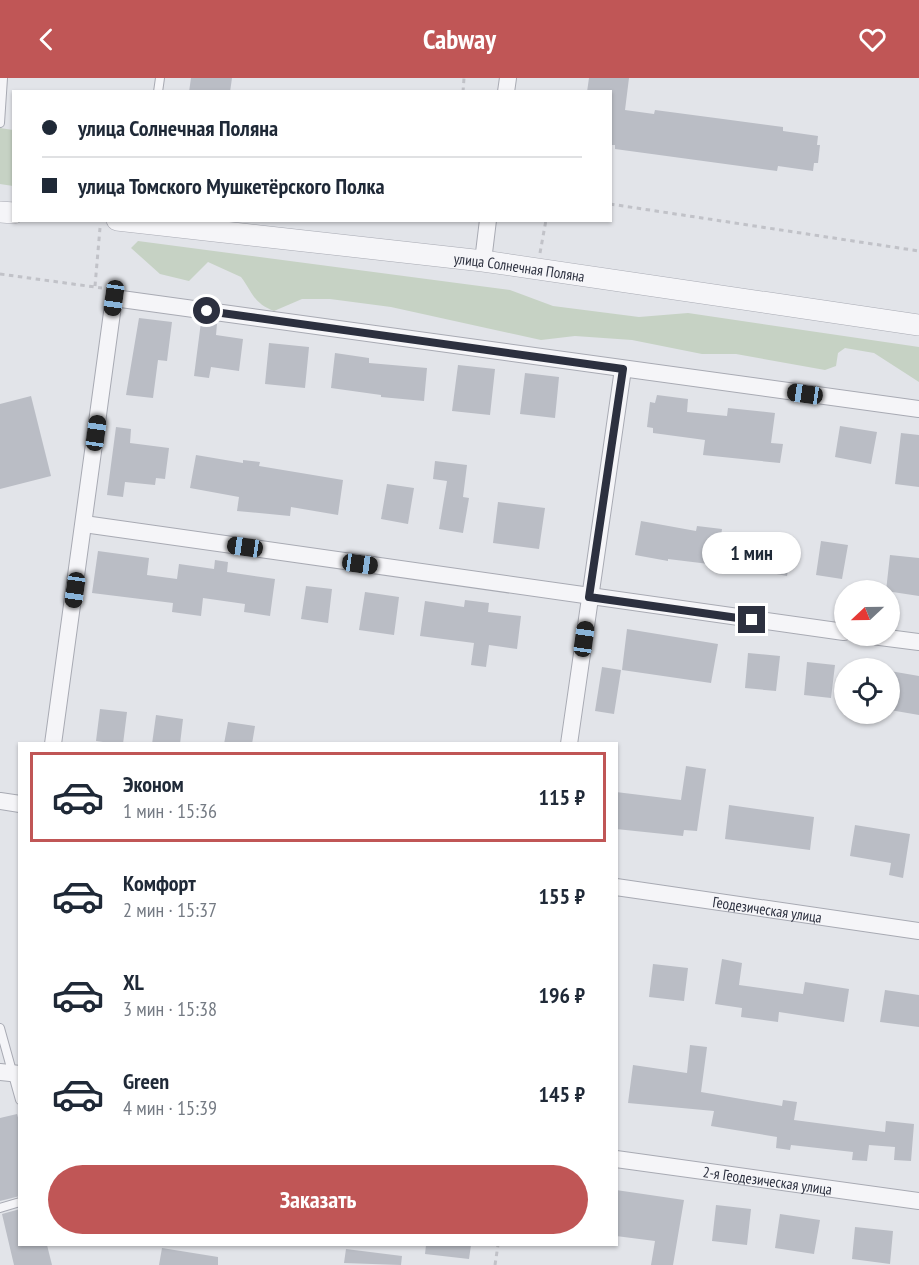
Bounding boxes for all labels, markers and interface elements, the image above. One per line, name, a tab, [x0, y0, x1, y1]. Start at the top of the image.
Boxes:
text: Cabway	[423, 22, 496, 56]
icon: back	[30, 23, 63, 56]
icon: heart	[856, 23, 889, 56]
text: улица Солнечная Поляна	[78, 114, 278, 142]
text: улица Томского Мушкетёрского Полка	[78, 172, 385, 200]
street label: улица Солнечная Поляна	[453, 248, 586, 285]
car	[103, 279, 125, 317]
route start	[193, 297, 220, 324]
car	[786, 383, 824, 405]
car	[85, 414, 107, 452]
callout: 1 мин	[702, 533, 801, 575]
car	[226, 536, 264, 558]
text: 1 мин	[730, 540, 773, 566]
car	[341, 553, 379, 575]
car	[64, 571, 86, 609]
north arrow	[834, 580, 900, 646]
map controls	[834, 580, 900, 724]
route end	[738, 606, 765, 633]
car	[573, 620, 595, 658]
button: locate	[834, 658, 900, 724]
icon: car	[51, 770, 105, 824]
text: Эконом	[123, 770, 184, 798]
text: 115 ₽	[538, 783, 585, 811]
text: 1 мин · 15:36	[123, 798, 217, 824]
icon: car	[51, 869, 105, 923]
text: Комфорт	[123, 869, 196, 897]
text: 155 ₽	[538, 882, 585, 910]
street label: Геодезическая улица	[712, 892, 823, 926]
text: 2 мин · 15:37	[123, 897, 217, 923]
icon: car	[51, 968, 105, 1022]
text: XL	[123, 968, 144, 996]
text: 196 ₽	[538, 981, 585, 1009]
text: 3 мин · 15:38	[123, 996, 217, 1022]
icon: car	[51, 1067, 105, 1121]
text: Green	[123, 1067, 169, 1095]
text: 145 ₽	[538, 1080, 585, 1108]
text: 4 мин · 15:39	[123, 1095, 217, 1121]
street label: 2-я Геодезическая улица	[702, 1162, 833, 1198]
button: Заказать	[48, 1165, 588, 1234]

